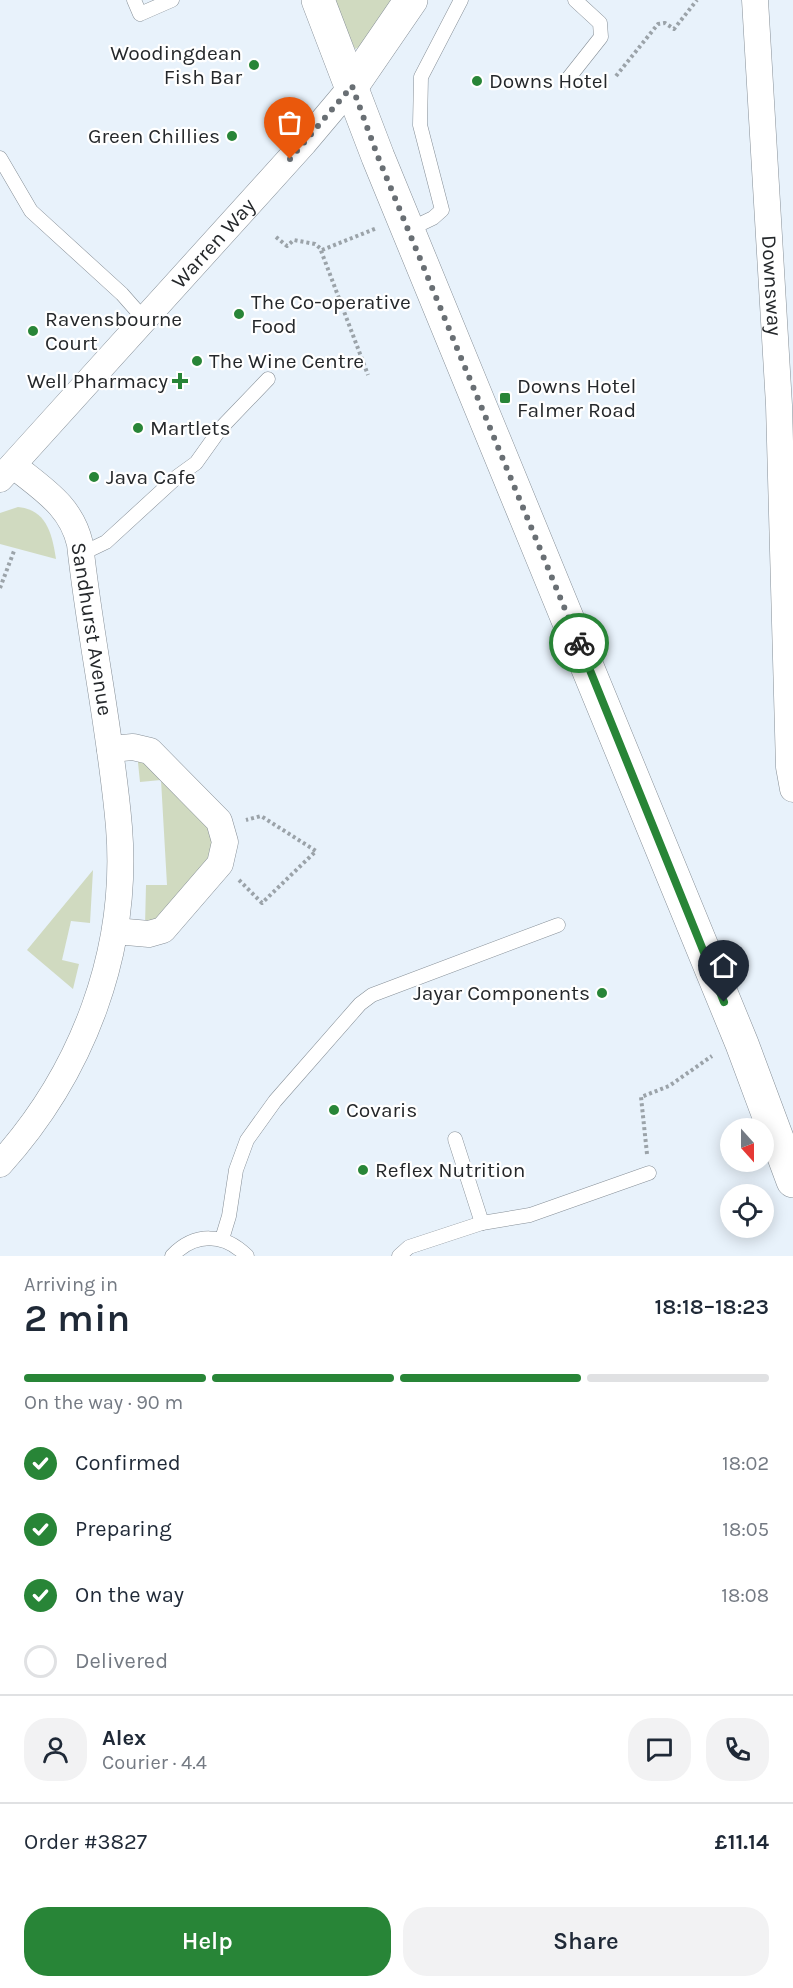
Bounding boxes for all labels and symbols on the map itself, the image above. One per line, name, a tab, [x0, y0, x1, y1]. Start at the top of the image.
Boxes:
place label: Woodingdean Fish Bar	[110, 41, 242, 89]
marker: Woodingdean Fish Bar	[247, 58, 261, 72]
place label: Downs Hotel	[489, 69, 608, 93]
marker: Downs Hotel	[470, 74, 484, 88]
pin	[264, 97, 315, 159]
place label: Green Chillies	[88, 124, 220, 148]
marker: Green Chillies	[225, 129, 239, 143]
street label: Warren Way	[167, 193, 260, 293]
street label: Downsway	[757, 234, 787, 337]
place label: The Co-operative Food	[251, 290, 411, 338]
place label: Ravensbourne Court	[45, 307, 182, 355]
marker: The Co-operative Food	[232, 307, 246, 321]
marker: Ravensbourne Court	[26, 324, 40, 338]
place label: The Wine Centre	[209, 349, 364, 373]
marker: The Wine Centre	[190, 354, 204, 368]
place label: Well Pharmacy	[27, 369, 168, 393]
marker: Well Pharmacy	[173, 374, 187, 388]
place label: Downs Hotel Falmer Road	[517, 374, 636, 422]
marker: Downs Hotel Falmer Road	[498, 391, 512, 405]
place label: Martlets	[150, 416, 230, 440]
marker: Martlets	[131, 421, 145, 435]
place label: Java Cafe	[106, 465, 196, 489]
marker: Java Cafe	[87, 470, 101, 484]
street label: Sandhurst Avenue	[66, 541, 118, 717]
courier	[549, 613, 609, 673]
pin	[698, 940, 749, 1002]
place label: Jayar Components	[413, 981, 590, 1005]
marker: Jayar Components	[595, 986, 609, 1000]
place label: Covaris	[346, 1098, 417, 1122]
marker: Covaris	[327, 1103, 341, 1117]
north arrow	[720, 1118, 774, 1172]
place label: Reflex Nutrition	[375, 1158, 525, 1182]
marker: Reflex Nutrition	[356, 1163, 370, 1177]

